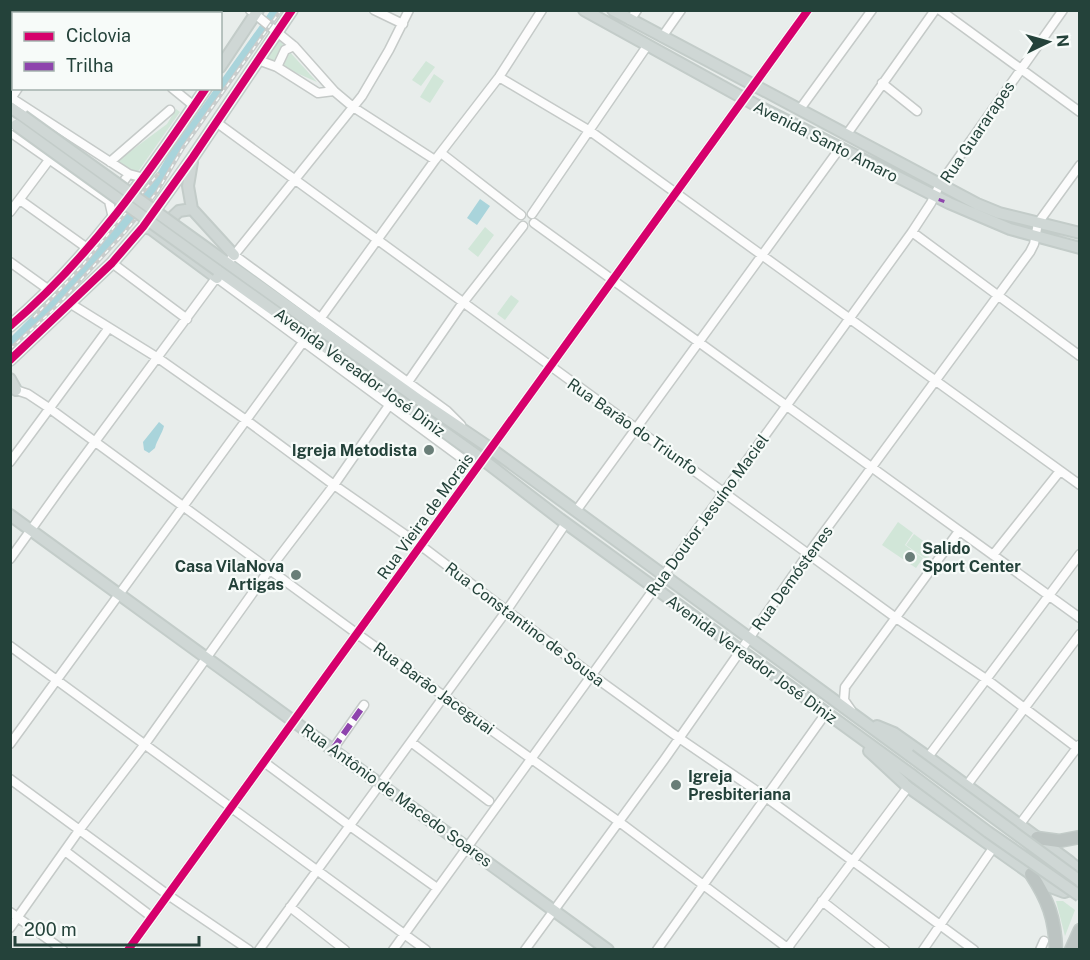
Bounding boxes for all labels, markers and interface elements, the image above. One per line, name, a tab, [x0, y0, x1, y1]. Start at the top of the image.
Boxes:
legend	[12, 12, 222, 90]
north arrow	[1018, 12, 1078, 72]
text: Ciclovia	[66, 25, 131, 46]
text: N	[1052, 34, 1072, 48]
text: Trilha	[66, 55, 113, 76]
street label: Rua Guararapes	[936, 78, 1019, 187]
street label: Avenida Santo Amaro	[750, 97, 901, 186]
street label: Avenida Vereador José Diniz	[271, 304, 449, 441]
street label: Rua Barão do Triunfo	[564, 374, 702, 479]
street label: Rua Doutor Jesuíno Maciel	[642, 431, 773, 600]
place label: Igreja Metodista	[292, 441, 417, 460]
marker: Igreja Metodista	[422, 443, 436, 457]
street label: Rua Vieira de Morais	[373, 450, 477, 583]
street label: Rua Demóstenes	[748, 522, 837, 634]
place label: Salido Sport Center	[922, 539, 1021, 576]
marker: Salido Sport Center	[903, 550, 917, 564]
place label: Casa VilaNova Artigas	[175, 557, 284, 594]
street label: Rua Constantino de Sousa	[441, 558, 608, 690]
marker: Casa VilaNova Artigas	[289, 568, 303, 582]
street label: Avenida Vereador José Diniz	[663, 591, 841, 728]
street label: Rua Barão Jaceguai	[370, 638, 498, 739]
street label: Rua Antônio de Macedo Soares	[298, 720, 496, 871]
place label: Igreja Presbiteriana	[688, 767, 791, 804]
marker: Igreja Presbiteriana	[669, 778, 683, 792]
scale bar	[15, 909, 200, 947]
text: 200 m	[24, 919, 77, 940]

